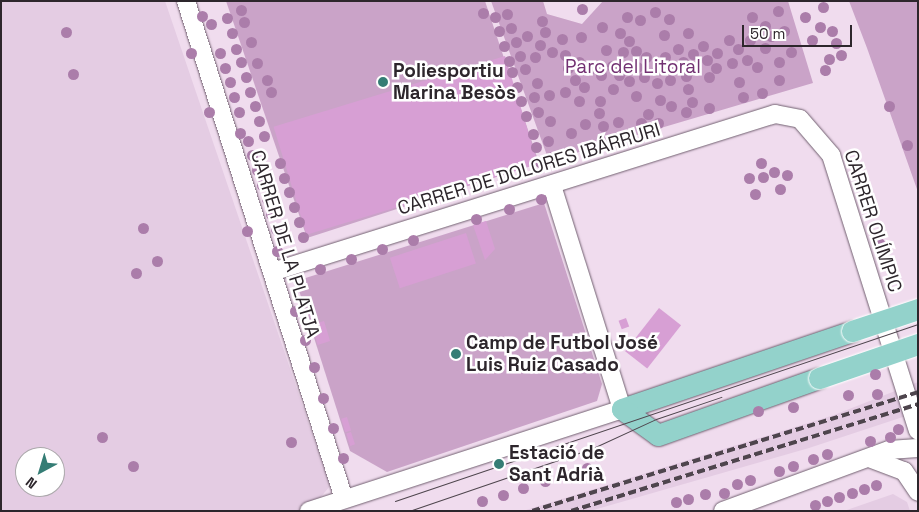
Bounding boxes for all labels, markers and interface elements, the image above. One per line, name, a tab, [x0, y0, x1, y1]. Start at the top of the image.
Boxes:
scale bar	[744, 15, 854, 47]
text: 50 m	[750, 24, 785, 43]
park label: Parc del Litoral	[565, 56, 701, 78]
place label: Poliesportiu Marina Besòs	[393, 60, 516, 104]
marker: Poliesportiu Marina Besòs	[377, 76, 389, 88]
street label: CARRER DE DOLORES IBÁRRURI	[395, 118, 663, 220]
street label: CARRER DE LA PLATJA	[246, 147, 324, 341]
street label: CARRER OLÍMPIC	[839, 147, 907, 295]
place label: Camp de Futbol José Luis Ruiz Casado	[466, 332, 658, 376]
marker: Camp de Futbol José Luis Ruiz Casado	[450, 348, 462, 360]
place label: Estació de Sant Adrià	[509, 442, 604, 486]
north arrow	[15, 447, 65, 497]
marker: Estació de Sant Adrià	[493, 458, 505, 470]
text: N	[22, 473, 41, 493]

